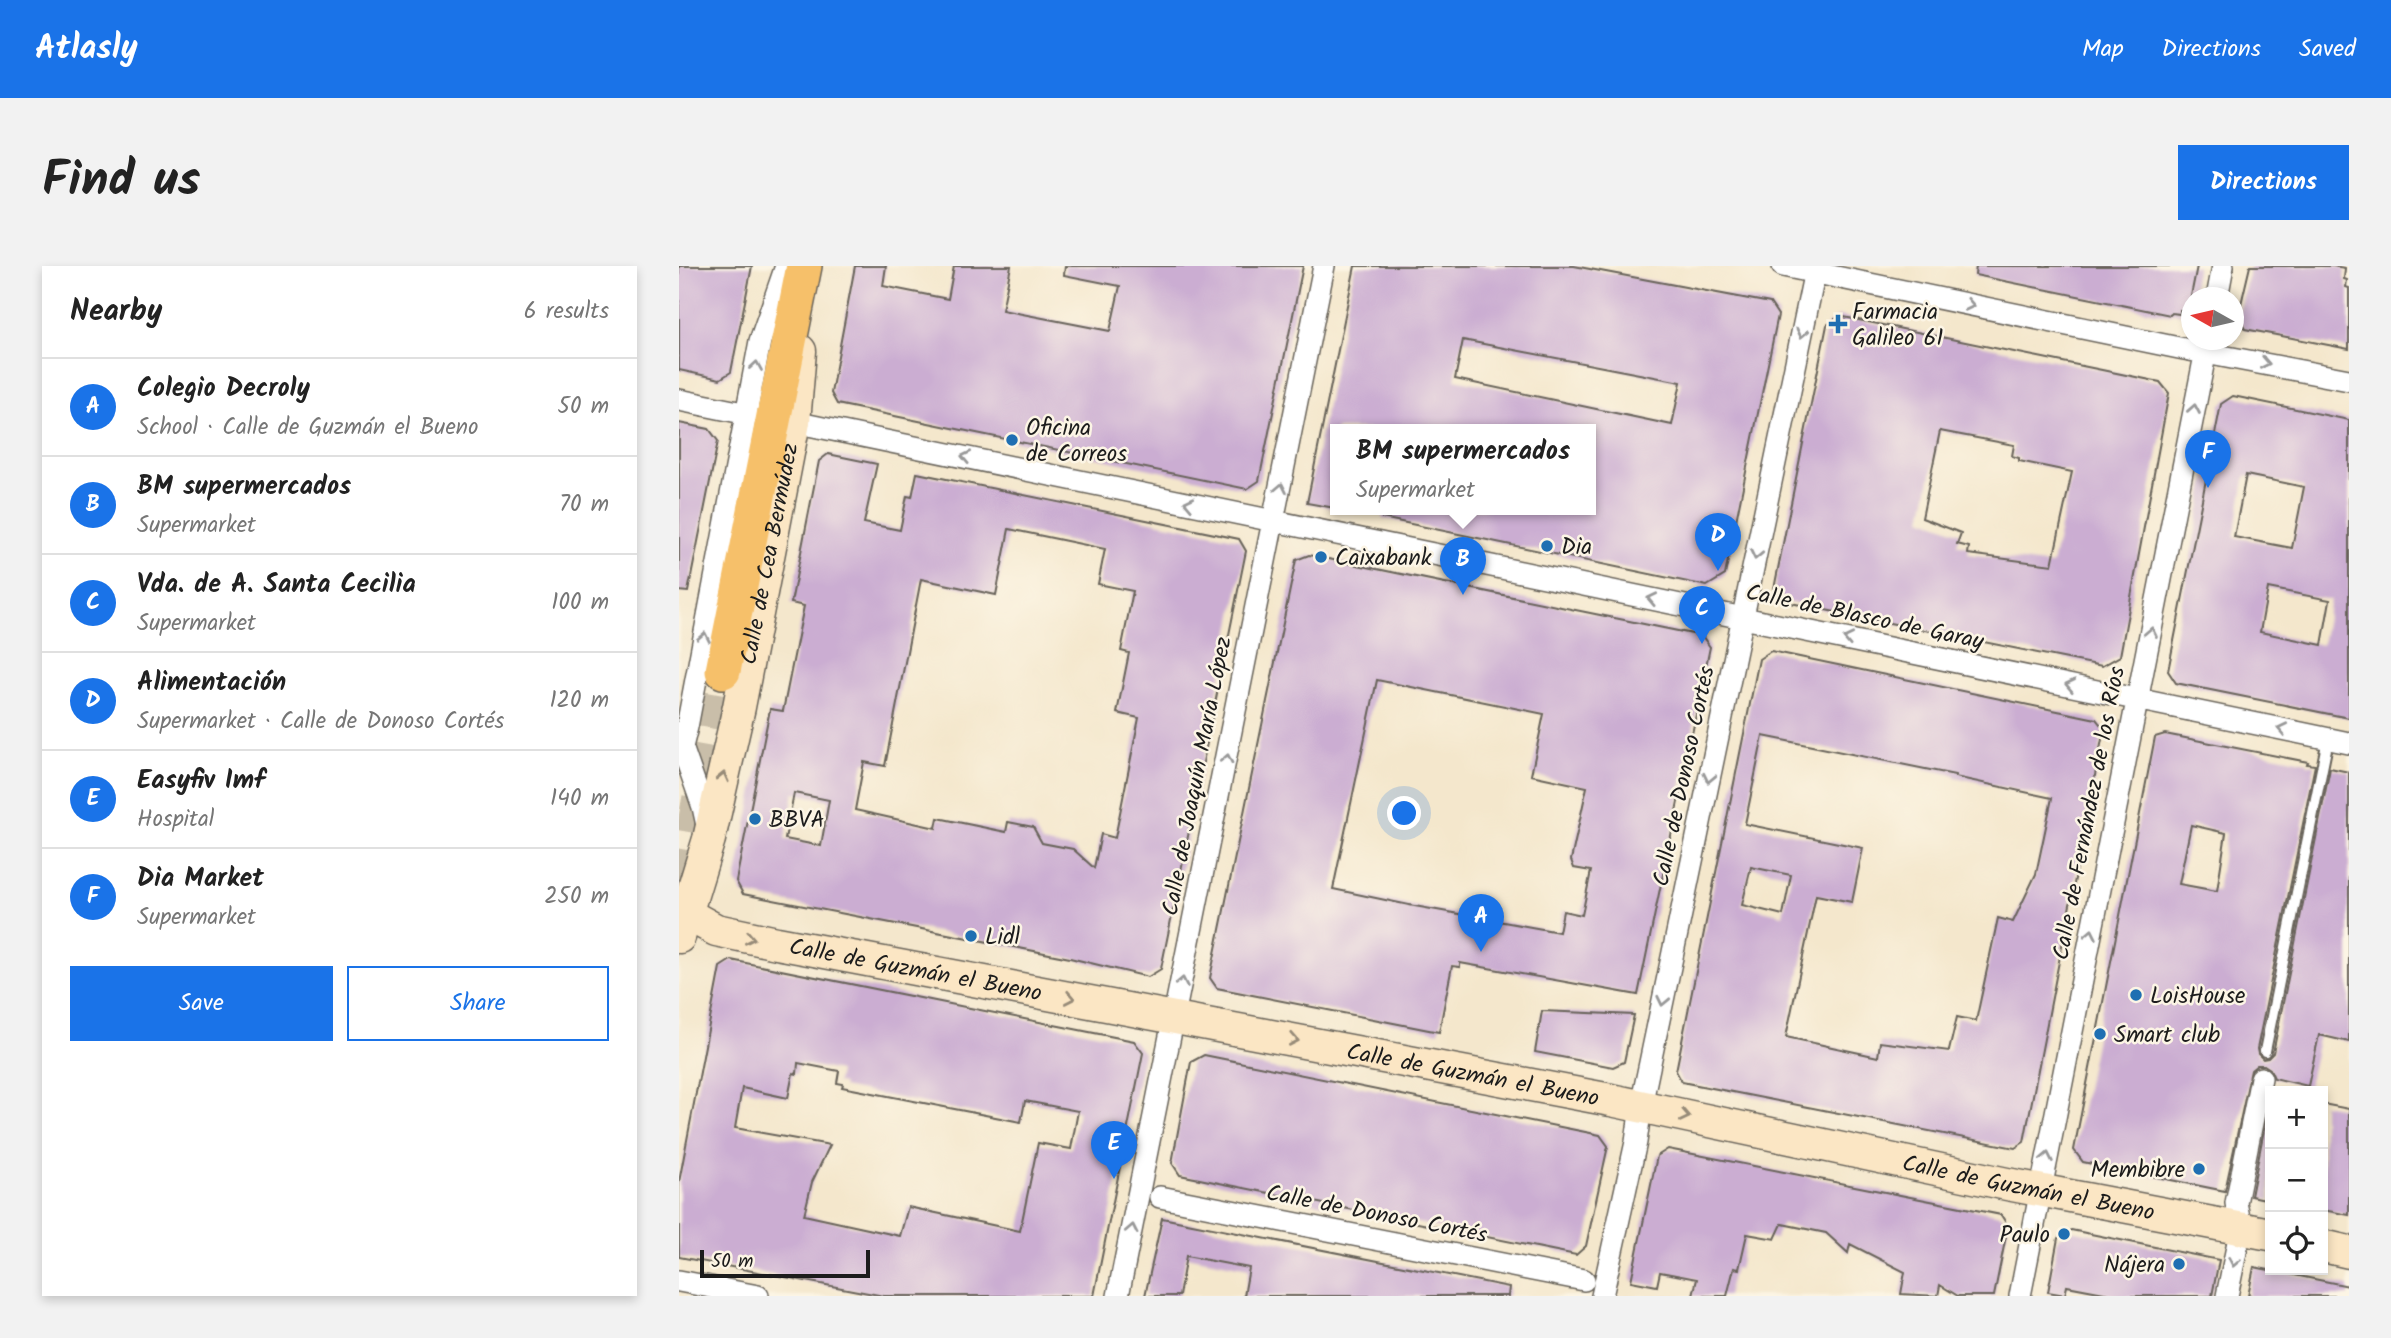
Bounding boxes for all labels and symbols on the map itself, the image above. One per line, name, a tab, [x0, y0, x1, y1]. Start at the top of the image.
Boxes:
north arrow	[2181, 287, 2244, 350]
place label: Farmacia Galileo 61	[1852, 295, 1944, 357]
one-way arrow	[1964, 296, 1976, 311]
marker: Farmacia Galileo 61	[1830, 316, 1846, 332]
one-way arrow	[1796, 327, 1811, 339]
one-way arrow	[2259, 355, 2271, 370]
one-way arrow	[748, 360, 763, 371]
one-way arrow	[2186, 403, 2201, 415]
place label: Oficina de Correos	[1026, 411, 1127, 473]
pin: F	[2185, 430, 2231, 488]
marker: Oficina de Correos	[1004, 432, 1020, 448]
street label: Calle de Cea Bermúdez	[732, 440, 810, 668]
one-way arrow	[960, 451, 972, 466]
one-way arrow	[1272, 482, 1287, 494]
one-way arrow	[1183, 497, 1195, 512]
pin: D	[1695, 513, 1741, 571]
place label: Dia	[1561, 530, 1592, 566]
pin: B	[1440, 537, 1486, 595]
marker: Dia	[1539, 538, 1555, 554]
place label: Caixabank	[1335, 541, 1432, 577]
marker: Caixabank	[1313, 549, 1329, 565]
one-way arrow	[1749, 549, 1764, 561]
street label: Calle de Blasco de Garay	[1742, 575, 1987, 661]
pin: C	[1679, 586, 1725, 644]
one-way arrow	[1646, 593, 1658, 608]
one-way arrow	[2142, 626, 2157, 638]
one-way arrow	[696, 631, 711, 643]
one-way arrow	[1842, 633, 1854, 648]
street label: Calle de Joaquín María López	[1153, 634, 1243, 919]
street label: Calle de Donoso Cortés	[1644, 663, 1726, 890]
street label: Calle de Fernández de los Ríos	[2044, 663, 2136, 963]
one-way arrow	[2064, 679, 2076, 694]
one-way arrow	[2276, 723, 2288, 738]
one-way arrow	[1218, 753, 1233, 765]
one-way arrow	[715, 771, 730, 783]
one-way arrow	[1703, 772, 1718, 784]
your location	[1387, 796, 1421, 830]
place label: BBVA	[769, 803, 825, 839]
marker: BBVA	[747, 811, 763, 827]
pin: A	[1458, 894, 1504, 952]
place label: Lidl	[985, 920, 1021, 956]
marker: Lidl	[963, 928, 979, 944]
one-way arrow	[2083, 928, 2098, 940]
one-way arrow	[744, 929, 756, 944]
street label: Calle de Guzmán el Bueno	[786, 930, 1045, 1013]
one-way arrow	[1173, 976, 1188, 988]
place label: LoisHouse	[2150, 979, 2245, 1015]
marker: LoisHouse	[2128, 987, 2144, 1003]
one-way arrow	[1064, 990, 1076, 1005]
one-way arrow	[1656, 995, 1671, 1007]
place label: Smart club	[2114, 1018, 2220, 1054]
marker: Smart club	[2092, 1026, 2108, 1042]
one-way arrow	[1288, 1032, 1300, 1047]
street label: Calle de Guzmán el Bueno	[1343, 1035, 1602, 1117]
one-way arrow	[1679, 1107, 1691, 1122]
pin: E	[1091, 1121, 1137, 1179]
street label: Calle de Guzmán el Bueno	[1899, 1146, 2157, 1232]
one-way arrow	[2039, 1151, 2054, 1163]
place label: Membibre	[2091, 1153, 2185, 1189]
marker: Membibre	[2191, 1161, 2207, 1177]
street label: Calle de Donoso Cortés	[1263, 1176, 1490, 1254]
place label: Paulo	[2000, 1218, 2050, 1254]
one-way arrow	[1123, 1223, 1138, 1235]
marker: Paulo	[2056, 1226, 2072, 1242]
scale bar	[700, 1247, 870, 1279]
place label: Nájera	[2104, 1248, 2165, 1284]
marker: Nájera	[2171, 1256, 2187, 1272]
one-way arrow	[2227, 1256, 2242, 1268]

